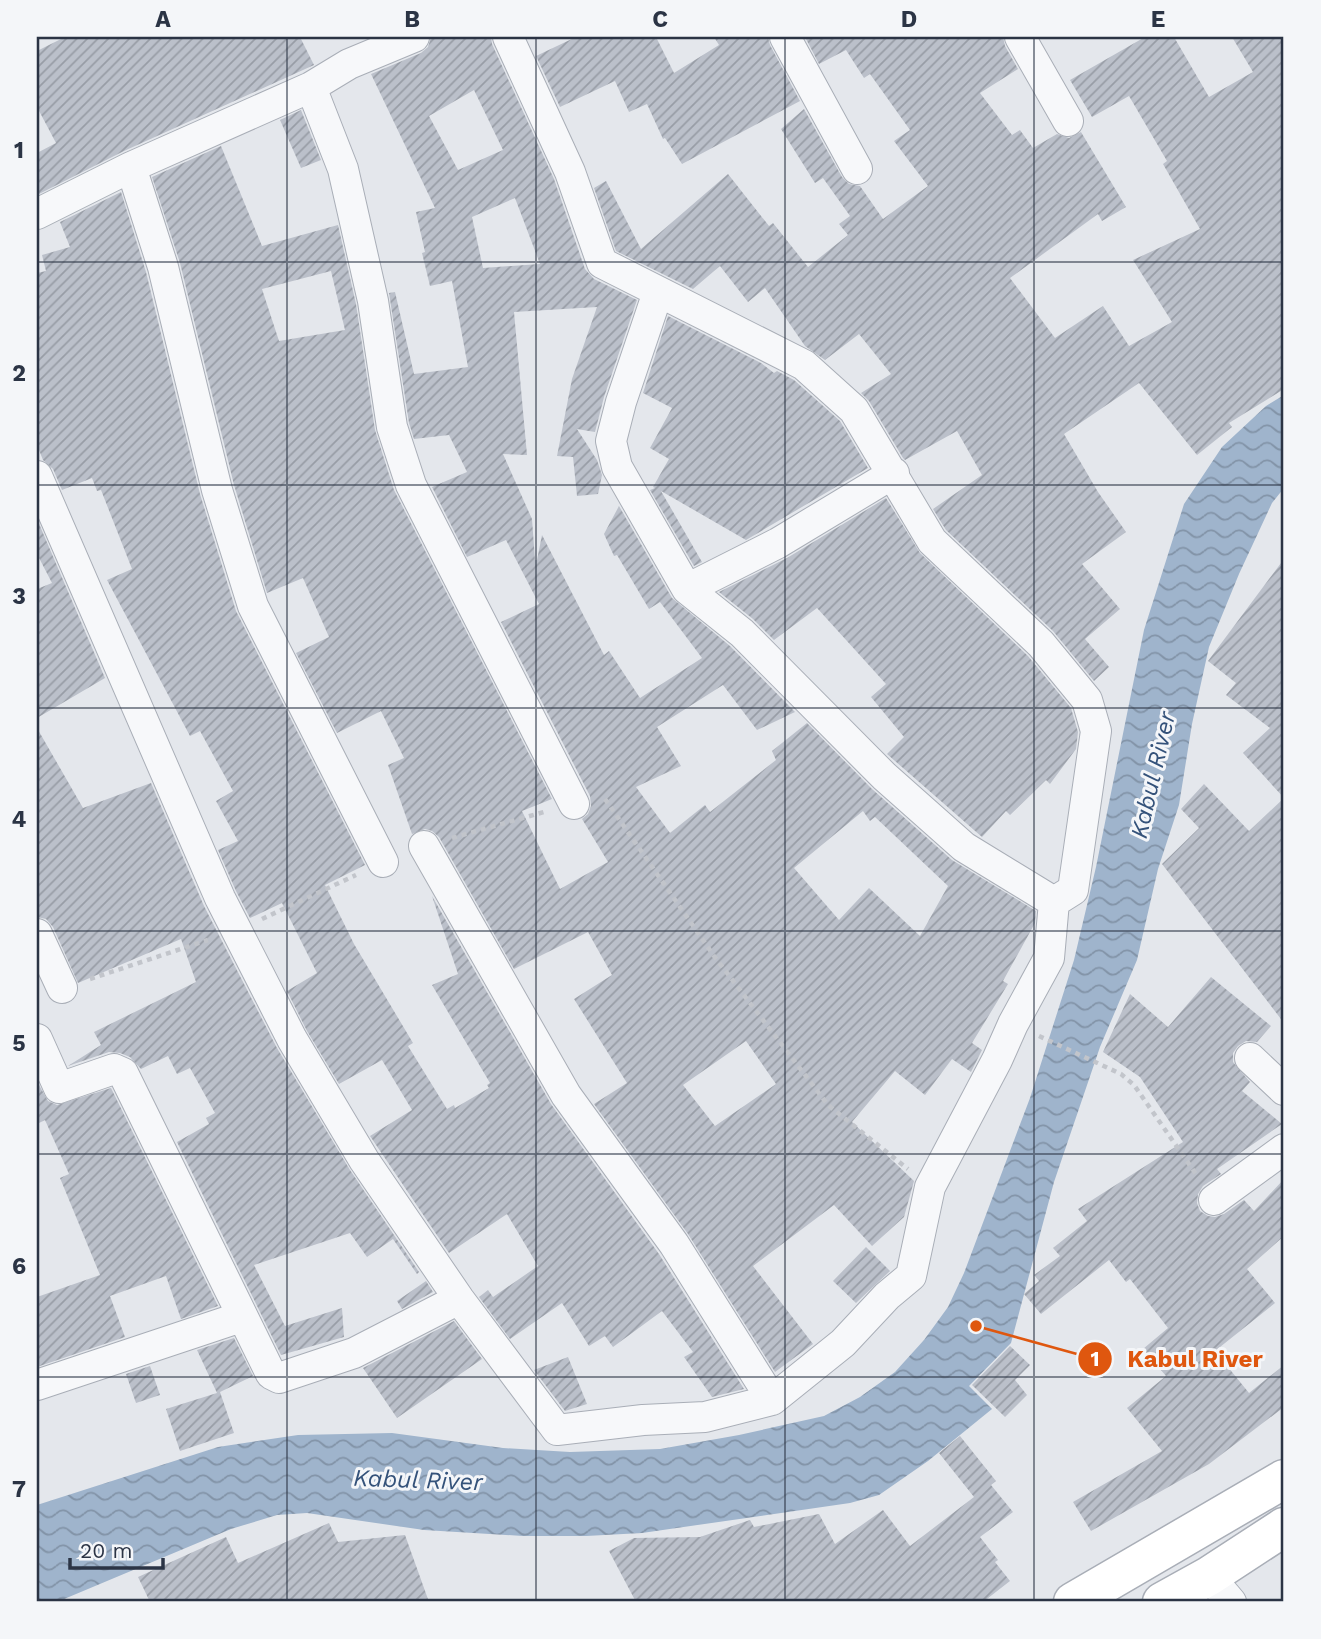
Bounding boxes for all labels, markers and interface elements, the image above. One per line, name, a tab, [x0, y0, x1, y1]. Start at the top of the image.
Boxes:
text: A	[155, 6, 171, 33]
text: B	[404, 6, 420, 33]
text: C	[652, 6, 668, 33]
text: D	[901, 6, 917, 33]
text: E	[1151, 6, 1165, 33]
text: 1	[14, 137, 24, 164]
text: 2	[12, 360, 26, 387]
text: 3	[12, 583, 26, 610]
water label: Kabul River	[1125, 707, 1182, 841]
text: 4	[12, 806, 27, 833]
text: 5	[12, 1030, 26, 1057]
text: 6	[12, 1253, 26, 1280]
callout: Kabul River	[1078, 1336, 1277, 1381]
text: Kabul River	[1127, 1345, 1263, 1373]
text: 1	[1090, 1346, 1100, 1371]
water label: Kabul River	[353, 1464, 485, 1496]
text: 7	[12, 1476, 26, 1503]
scale bar	[70, 1527, 163, 1571]
text: 20 m	[80, 1538, 132, 1563]

